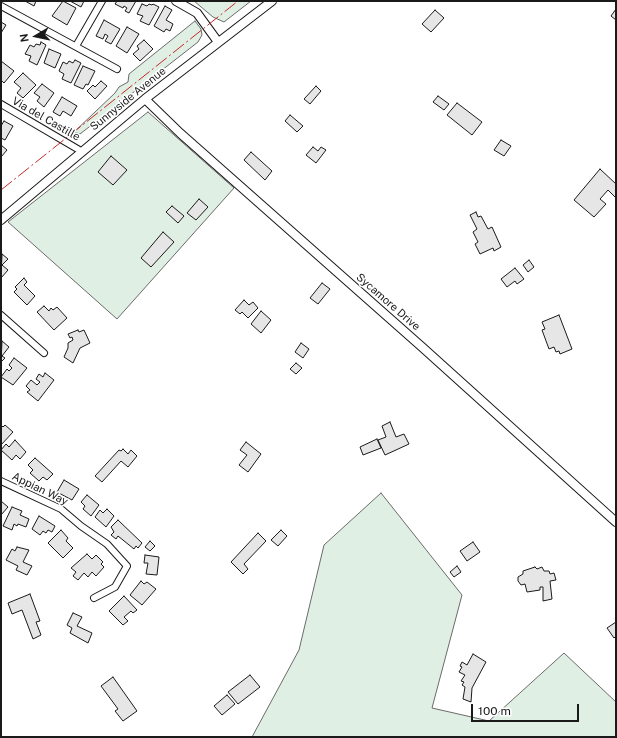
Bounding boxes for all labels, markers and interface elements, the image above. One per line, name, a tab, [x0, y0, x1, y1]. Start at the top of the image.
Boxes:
north arrow	[16, 16, 56, 56]
text: N	[18, 33, 31, 43]
street label: Sunnyside Avenue	[87, 64, 169, 134]
street label: Via del Castille	[10, 94, 82, 144]
street label: Sycamore Drive	[353, 271, 423, 333]
street label: Appian Way	[10, 470, 70, 508]
scale bar	[473, 696, 581, 722]
text: 100 m	[478, 704, 511, 718]

